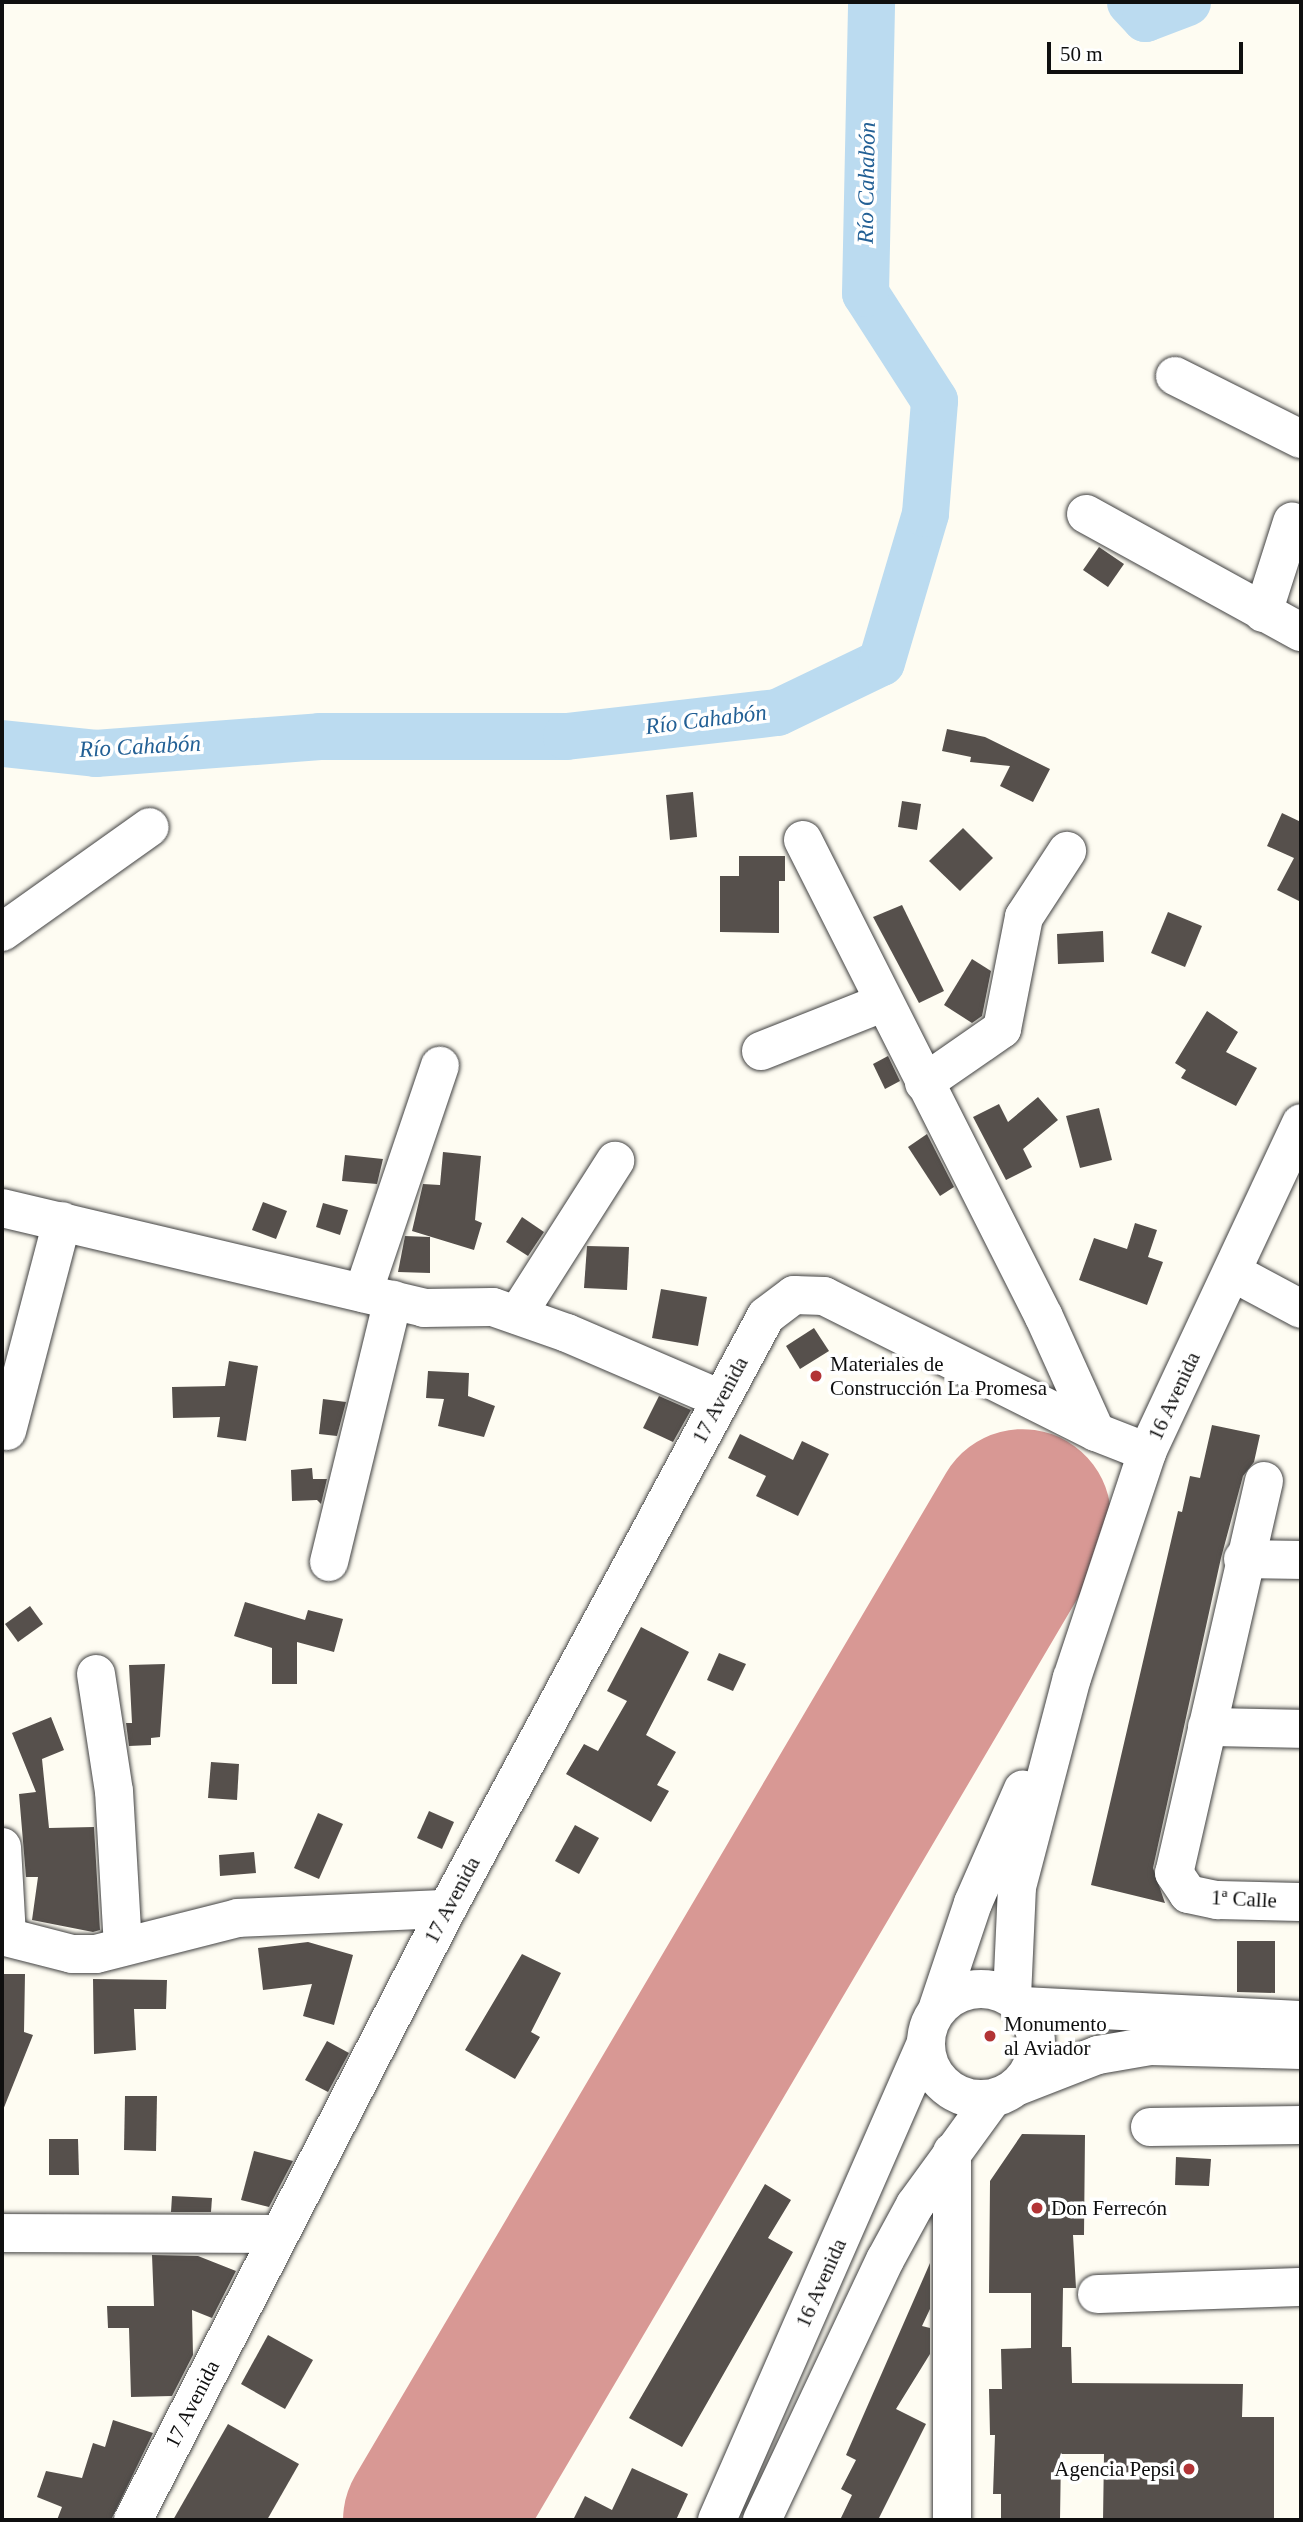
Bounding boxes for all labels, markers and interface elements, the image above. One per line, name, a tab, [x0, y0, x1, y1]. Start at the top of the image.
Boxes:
scale bar	[1051, 28, 1247, 72]
text: 50 m	[1060, 42, 1103, 66]
water label: Río Cahabón	[852, 122, 882, 244]
water label: Río Cahabón	[644, 699, 768, 741]
water label: Río Cahabón	[78, 730, 202, 764]
street label: 16 Avenida	[1142, 1347, 1206, 1445]
place label: Materiales de Construcción La Promesa	[830, 1351, 1047, 1401]
street label: 17 Avenida	[686, 1352, 754, 1448]
marker: Materiales de Construcción La Promesa	[808, 1368, 824, 1384]
street label: 17 Avenida	[418, 1852, 486, 1948]
street label: 1ª Calle	[1210, 1885, 1278, 1913]
place label: Monumento al Aviador	[1004, 2011, 1107, 2061]
marker: Monumento al Aviador	[982, 2028, 998, 2044]
place label: Don Ferrecón	[1051, 2195, 1167, 2221]
marker: Don Ferrecón	[1029, 2200, 1045, 2216]
street label: 16 Avenida	[790, 2234, 852, 2332]
street label: 17 Avenida	[159, 2356, 225, 2452]
place label: Agencia Pepsi	[1054, 2456, 1175, 2482]
marker: Agencia Pepsi	[1181, 2461, 1197, 2477]

